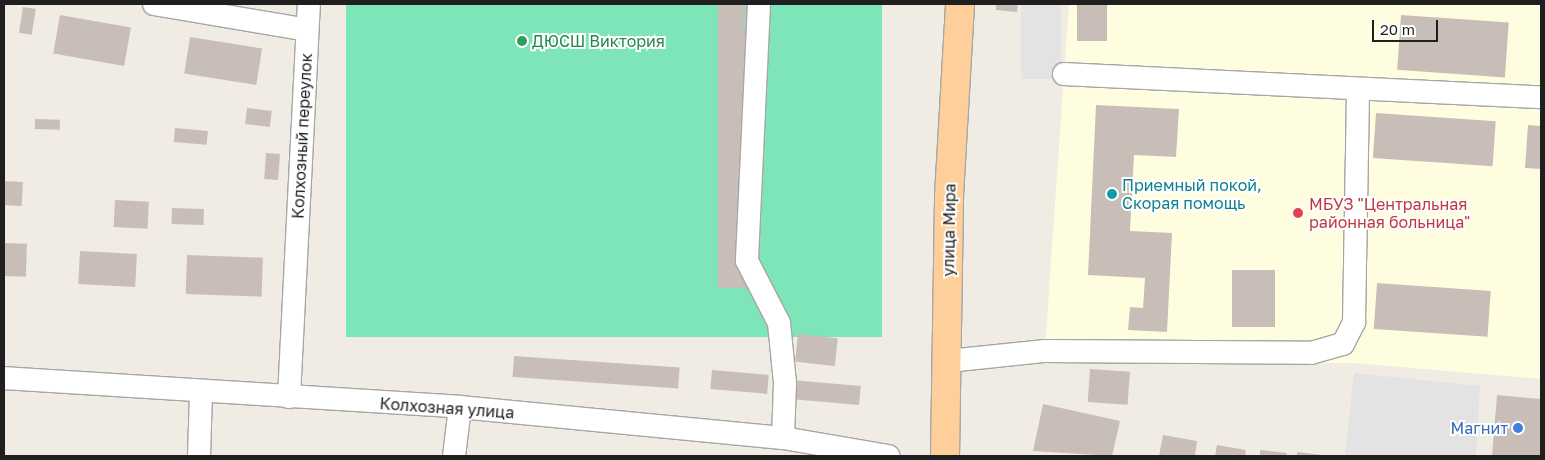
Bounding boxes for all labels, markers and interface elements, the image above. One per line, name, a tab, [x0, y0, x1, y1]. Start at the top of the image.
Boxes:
scale bar	[1375, 10, 1441, 42]
text: 20 m	[1380, 20, 1415, 38]
place label: ДЮСШ Виктория	[532, 31, 665, 51]
marker: ДЮСШ Виктория	[516, 35, 528, 47]
street label: Колхозный переулок	[288, 53, 316, 219]
place label: Приемный покой, Скорая помощь	[1122, 175, 1262, 213]
street label: улица Мира	[939, 183, 959, 277]
marker: Приемный покой, Скорая помощь	[1106, 188, 1118, 200]
place label: МБУЗ "Центральная районная больница"	[1309, 194, 1470, 232]
marker: МБУЗ "Центральная районная больница"	[1291, 206, 1305, 220]
street label: Колхозная улица	[379, 394, 515, 422]
place label: Магнит	[1450, 418, 1508, 438]
marker: Магнит	[1512, 422, 1524, 434]

